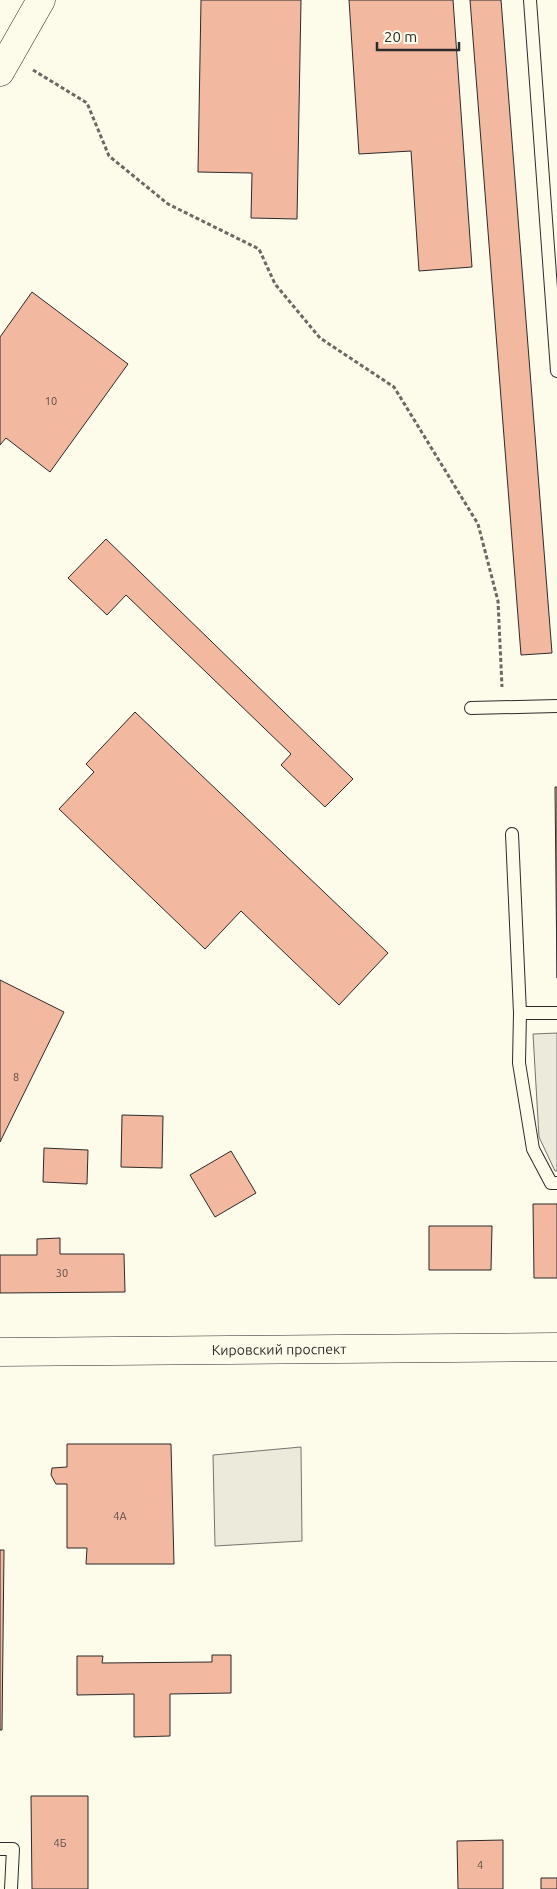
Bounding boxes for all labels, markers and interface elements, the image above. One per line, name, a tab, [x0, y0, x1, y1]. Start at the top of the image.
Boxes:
scale bar	[377, 20, 460, 52]
text: 20 m	[384, 28, 417, 45]
house number: 10	[45, 395, 57, 407]
house number: 8	[13, 1071, 19, 1083]
house number: 30	[56, 1267, 68, 1279]
street label: Кировский проспект	[212, 1341, 346, 1358]
house number: 4А	[113, 1510, 128, 1522]
house number: 4Б	[54, 1837, 67, 1849]
house number: 4	[477, 1859, 483, 1871]

